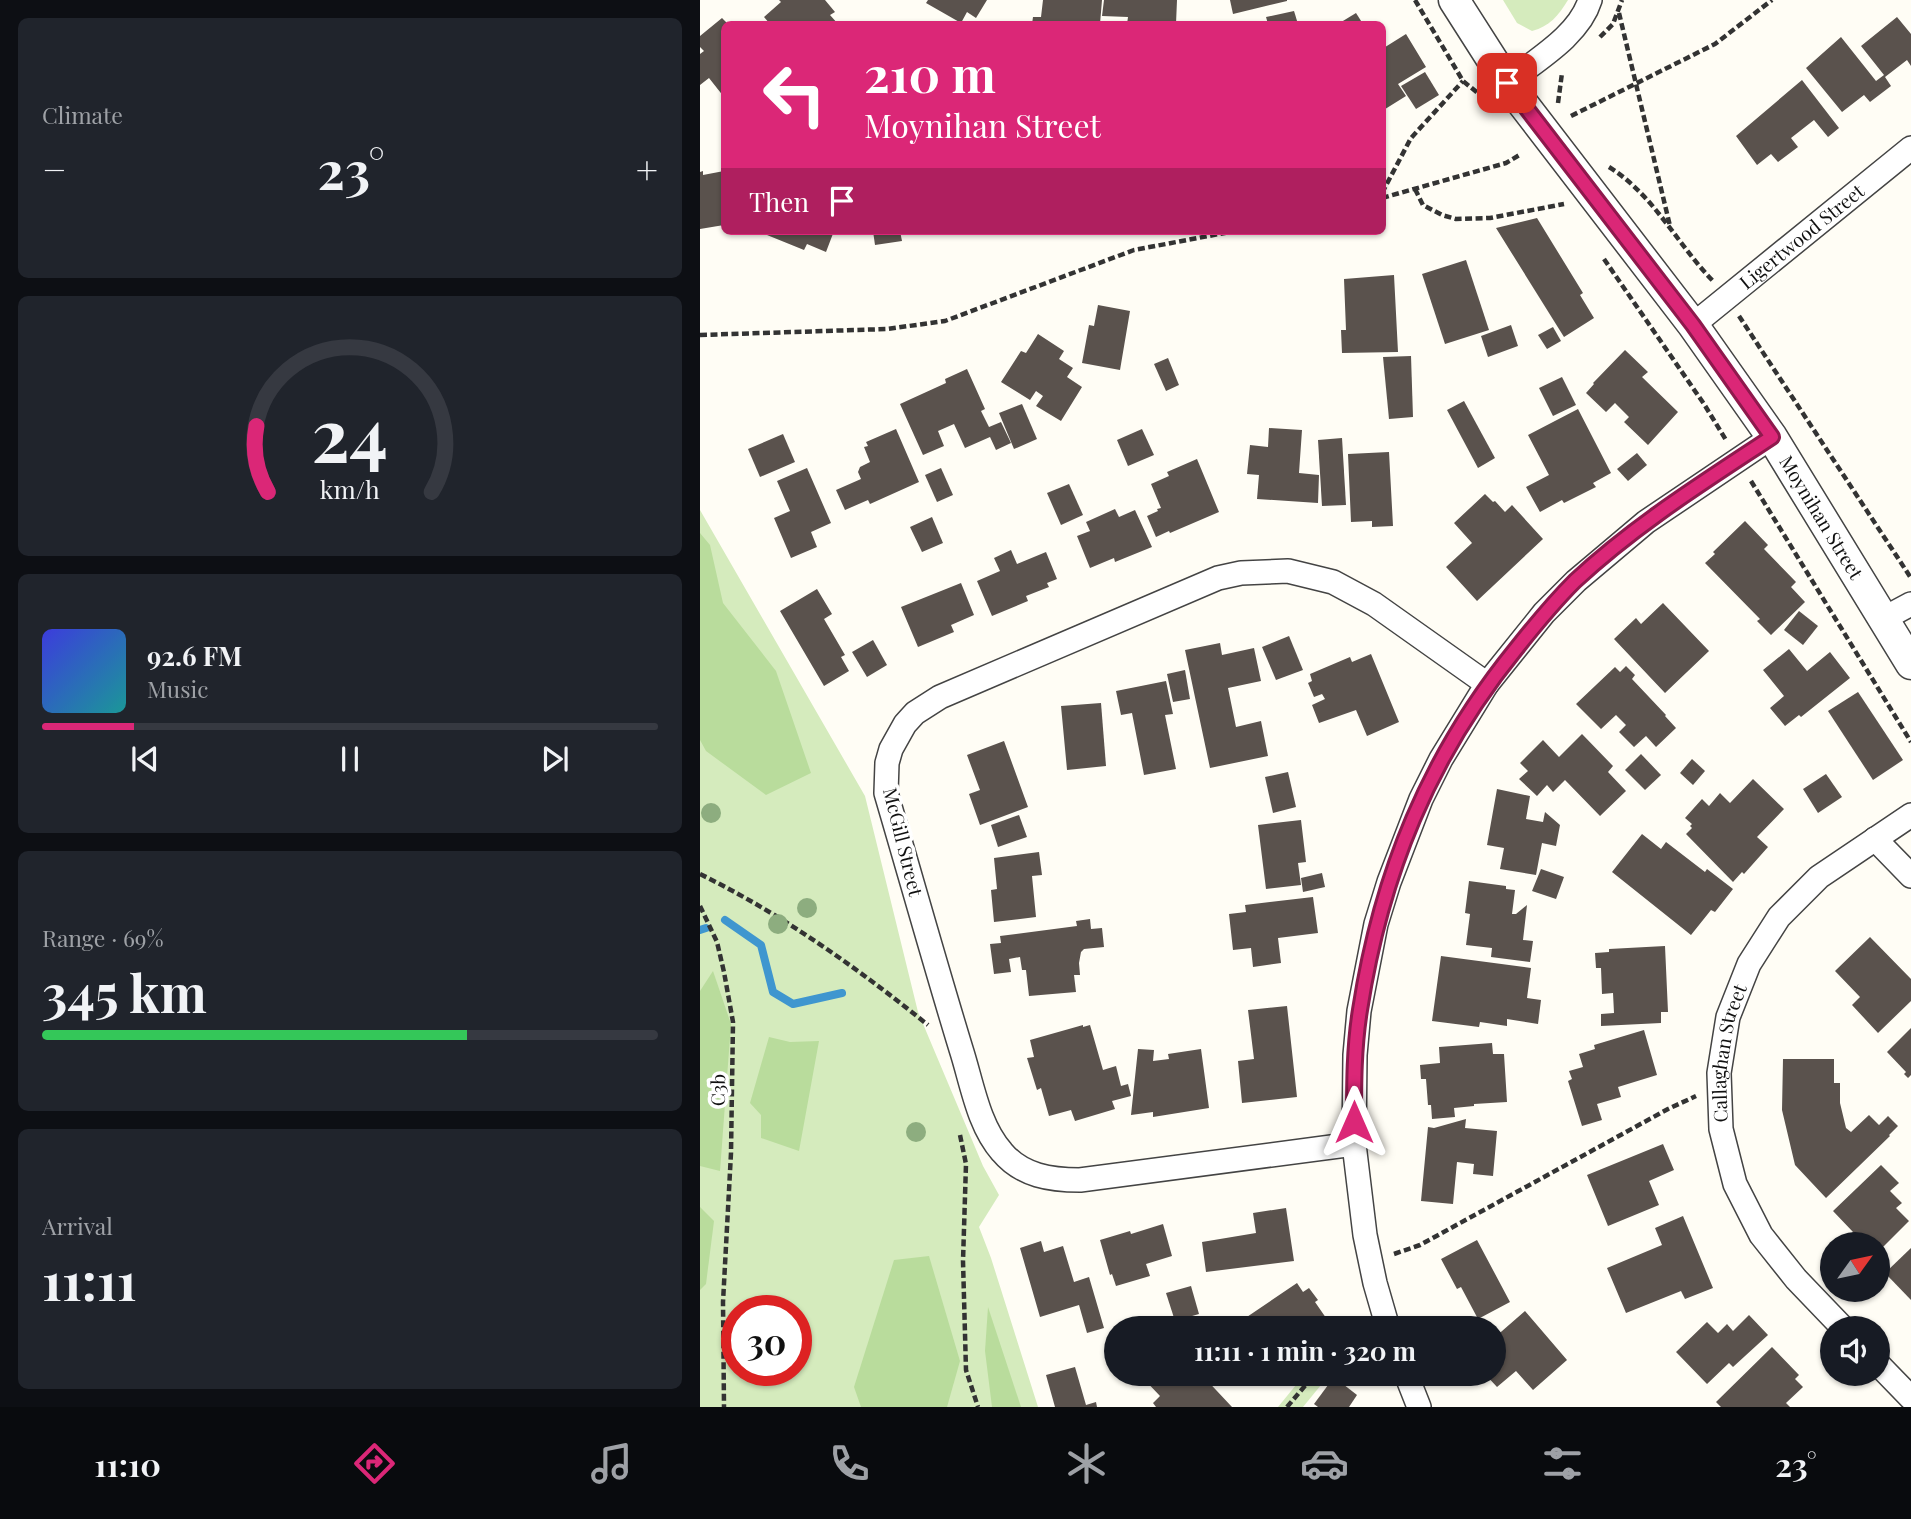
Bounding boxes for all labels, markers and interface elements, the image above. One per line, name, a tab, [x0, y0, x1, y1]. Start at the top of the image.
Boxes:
text: 210 m	[864, 40, 996, 105]
icon: left	[749, 49, 840, 140]
pin	[1477, 53, 1537, 113]
icon: arrive	[1488, 64, 1526, 102]
text: Climate	[42, 99, 123, 130]
text: Moynihan Street	[864, 103, 1101, 146]
text: 23°	[318, 134, 385, 203]
text: −	[42, 143, 67, 194]
text: +	[636, 143, 658, 194]
street label: Ligertwood Street	[1733, 177, 1869, 294]
icon: arrive	[823, 182, 861, 220]
text: Then	[749, 184, 809, 219]
text: 24	[312, 383, 388, 480]
street label: Moynihan Street	[1774, 450, 1870, 584]
text: km/h	[320, 471, 380, 504]
text: 92.6 FM	[147, 638, 242, 673]
text: Music	[147, 673, 208, 704]
icon: previous	[126, 740, 164, 778]
icon: pause	[331, 740, 369, 778]
icon: next	[536, 740, 574, 778]
street label: McGill Street	[878, 785, 930, 899]
text: Range · 69%	[42, 922, 164, 953]
text: 345 km	[42, 957, 207, 1026]
street label: Callaghan Street	[1705, 980, 1752, 1123]
street label: C3b	[704, 1074, 730, 1106]
position arrow	[1317, 1085, 1391, 1159]
text: Arrival	[42, 1210, 113, 1241]
north arrow	[1820, 1232, 1890, 1302]
map controls	[1820, 1232, 1890, 1386]
text: 11:11	[42, 1245, 137, 1314]
speed limit sign: 30	[721, 1295, 812, 1386]
button: sound	[1820, 1316, 1890, 1386]
text: 11:11 · 1 min · 320 m	[1194, 1333, 1416, 1368]
icon: directions	[350, 1439, 399, 1488]
icon: music	[587, 1439, 636, 1488]
icon: phone	[825, 1439, 874, 1488]
icon: climate	[1062, 1439, 1111, 1488]
icon: car	[1300, 1439, 1349, 1488]
icon: filters	[1538, 1439, 1587, 1488]
text: 11:10	[94, 1442, 161, 1485]
text: 23°	[1775, 1442, 1817, 1485]

